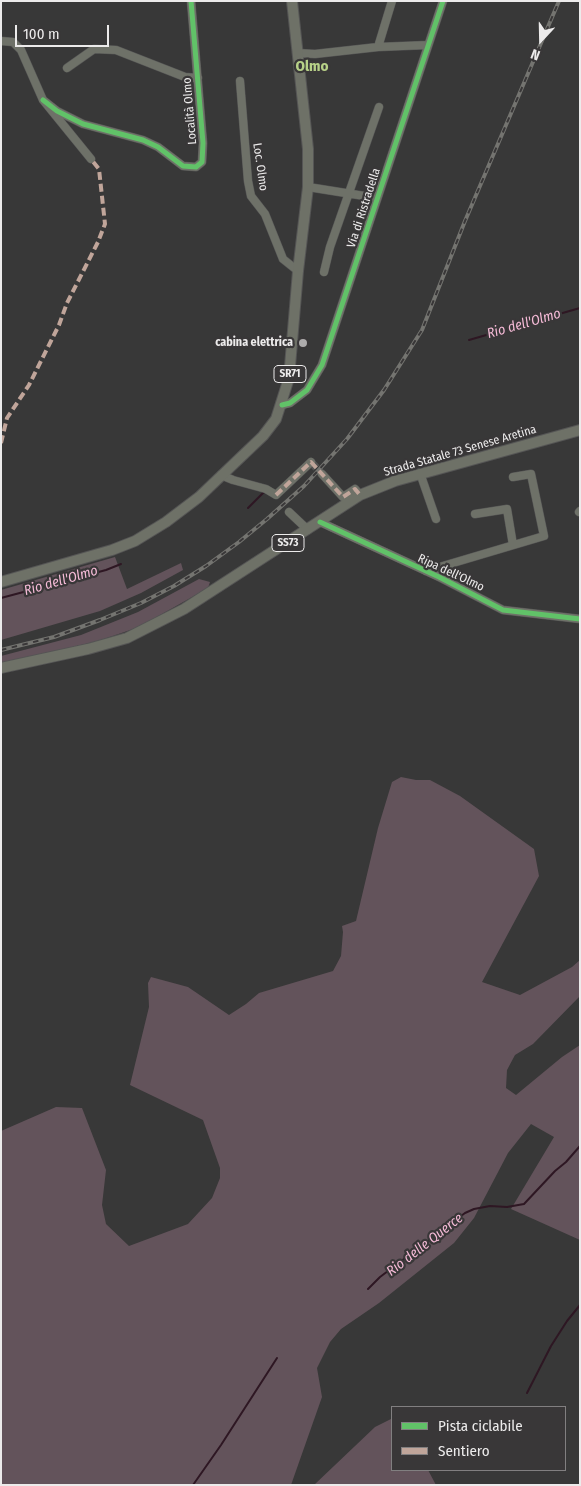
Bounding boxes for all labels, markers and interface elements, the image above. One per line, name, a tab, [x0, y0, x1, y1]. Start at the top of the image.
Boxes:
scale bar	[18, 15, 111, 47]
north arrow	[516, 15, 566, 65]
text: 100 m	[23, 25, 60, 43]
text: N	[528, 45, 542, 64]
district label: Olmo	[296, 58, 328, 76]
street label: Località Olmo	[180, 77, 200, 145]
street label: Loc. Olmo	[250, 142, 270, 192]
street label: Via di Ristradella	[344, 166, 384, 250]
water label: Rio dell'Olmo	[485, 305, 563, 343]
place label: cabina elettrica	[215, 336, 293, 350]
marker: cabina elettrica	[297, 337, 309, 349]
road number: SR71	[274, 366, 306, 382]
street label: Strada Statale 73 Senese Aretina	[382, 422, 538, 480]
road number: SS73	[272, 534, 304, 552]
street label: Ripa dell'Olmo	[415, 551, 487, 595]
water label: Rio dell'Olmo	[22, 562, 100, 600]
water label: Rio delle Querce	[383, 1210, 467, 1280]
legend	[391, 1406, 566, 1471]
text: Pista ciclabile	[438, 1417, 523, 1435]
text: Sentiero	[438, 1442, 490, 1460]

